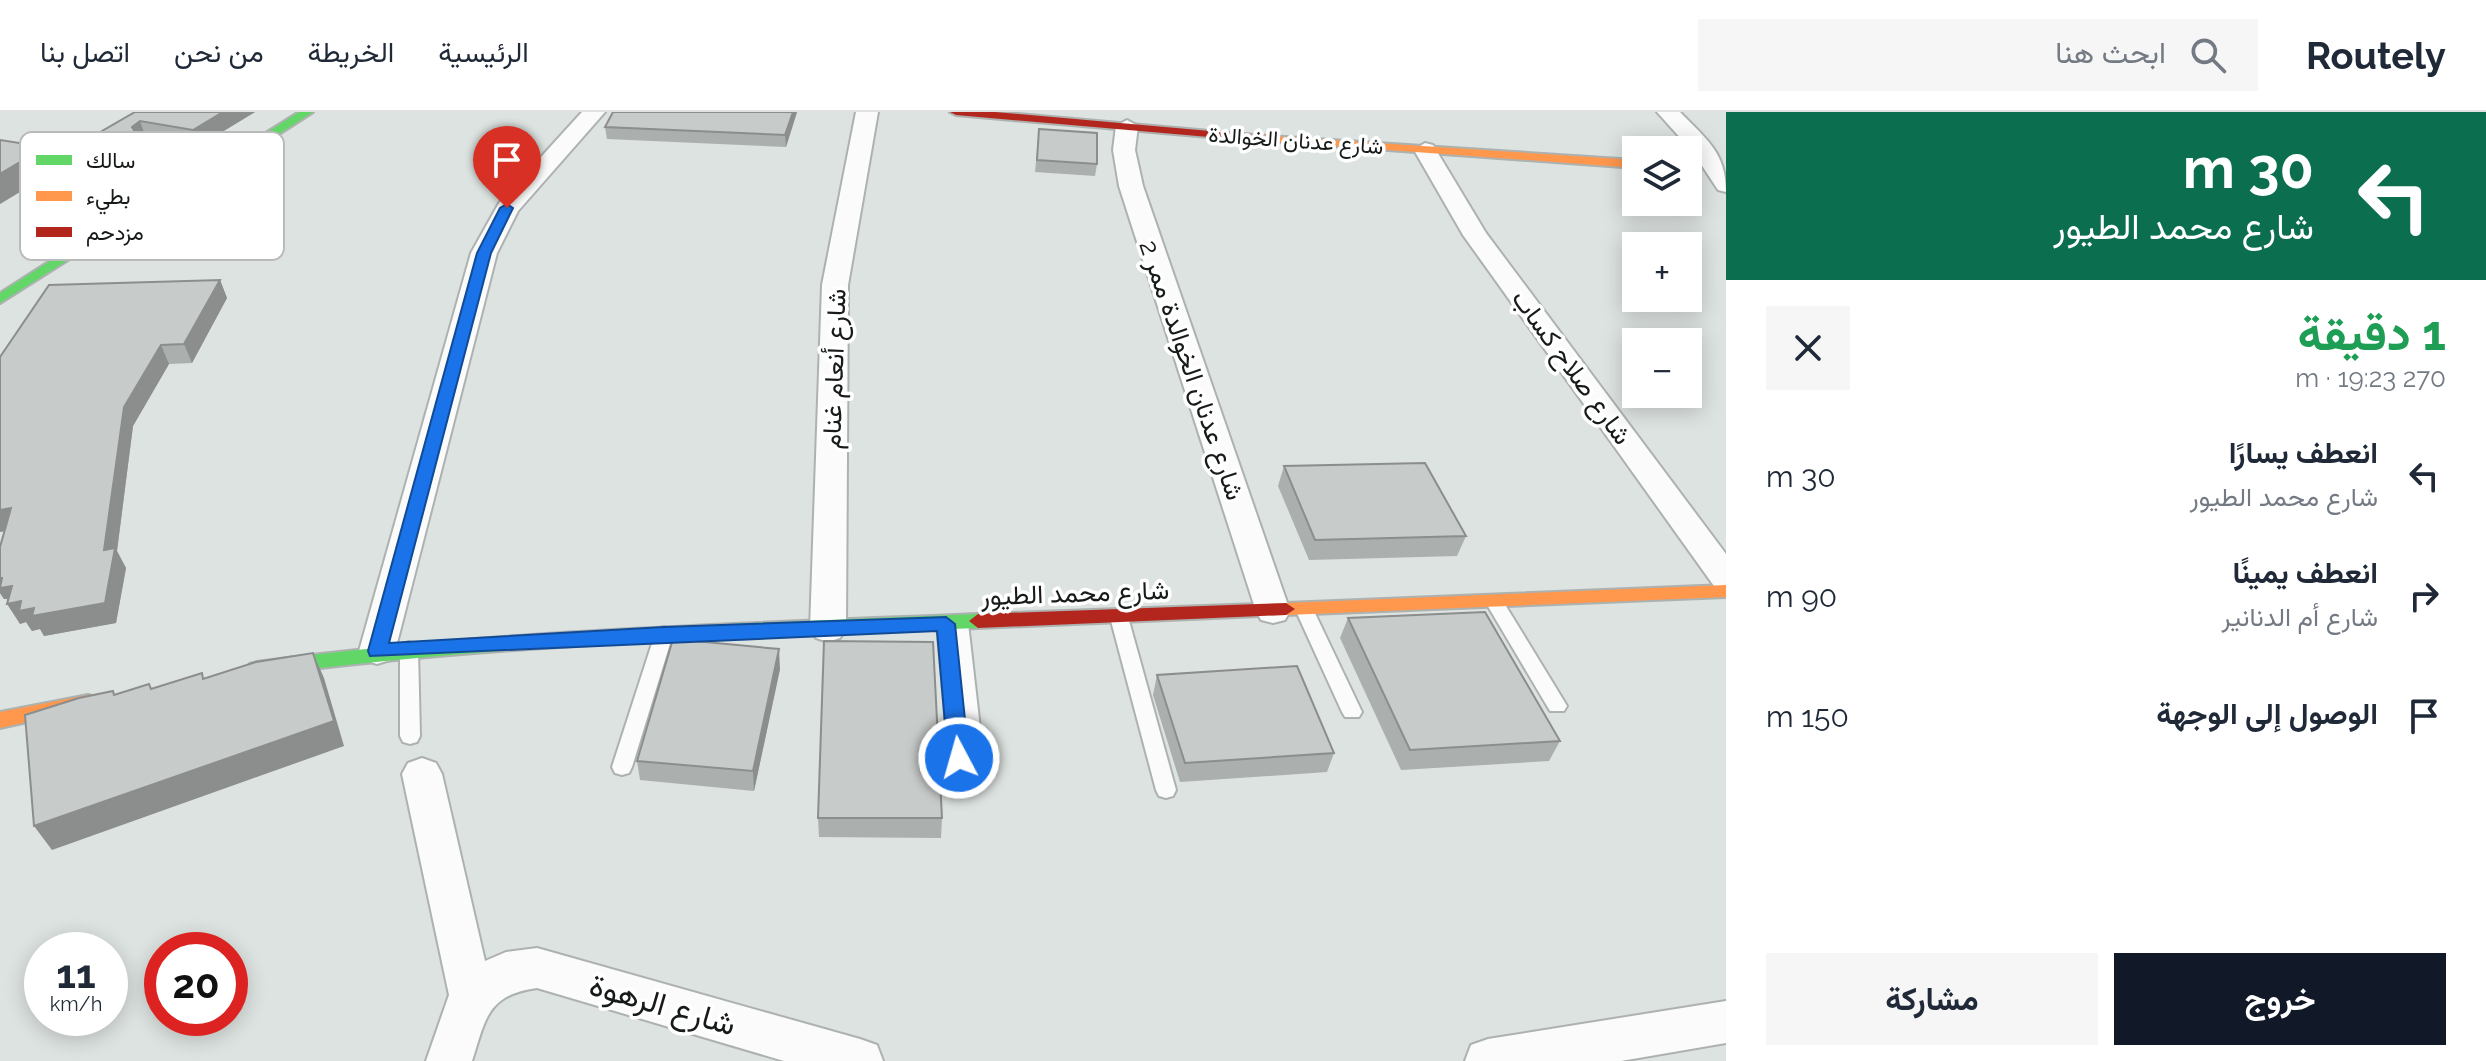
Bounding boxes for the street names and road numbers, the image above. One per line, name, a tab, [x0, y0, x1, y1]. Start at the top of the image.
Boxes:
street label: شارع عدنان الخوالدة	[1208, 121, 1384, 161]
street label: شارع عدنان الخوالدة ممر 2	[1131, 236, 1251, 505]
street label: شارع صلاح كساب	[1504, 284, 1638, 452]
street label: شارع أنعام غنام	[816, 288, 855, 450]
street label: شارع محمد الطيور	[979, 575, 1170, 614]
street label: شارع الرهوة	[585, 965, 740, 1046]

